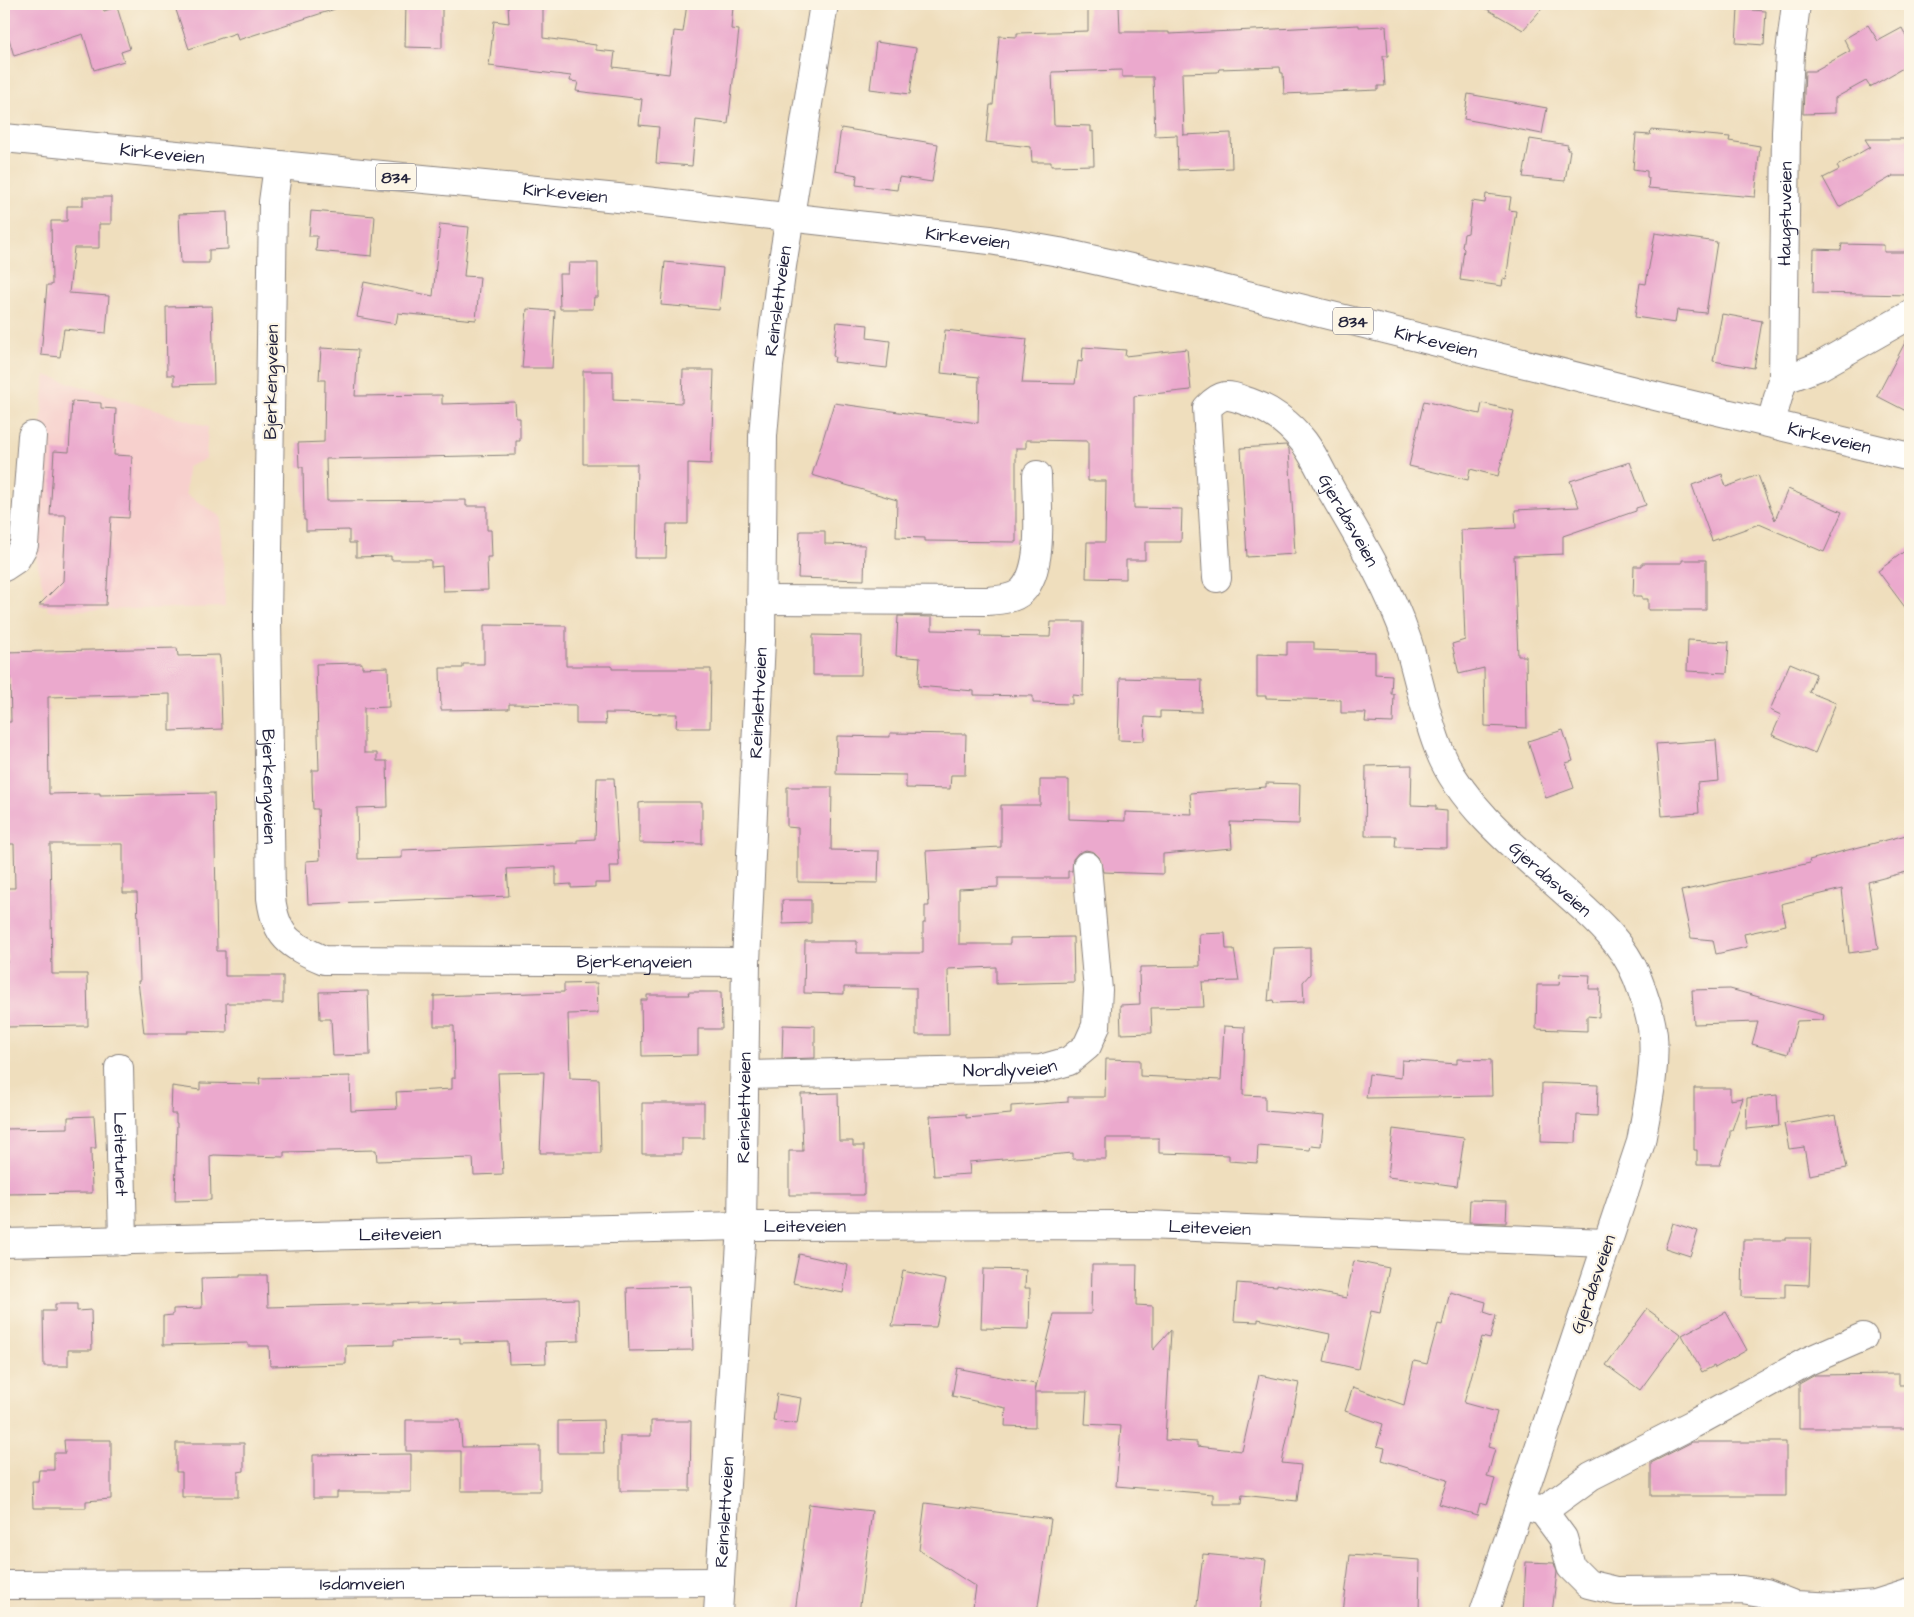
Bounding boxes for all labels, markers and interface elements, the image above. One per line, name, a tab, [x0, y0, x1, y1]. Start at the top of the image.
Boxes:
street label: Kirkeveien	[119, 137, 206, 171]
street label: Haugstuveien	[1772, 161, 1799, 266]
road number: 834	[376, 163, 416, 190]
street label: Kirkeveien	[522, 177, 609, 210]
street label: Kirkeveien	[924, 221, 1012, 256]
street label: Reinslettveien	[758, 244, 798, 358]
road number: 834	[1333, 308, 1373, 334]
street label: Kirkeveien	[1392, 320, 1480, 365]
street label: Bjerkengveien	[258, 324, 286, 440]
street label: Kirkeveien	[1785, 416, 1874, 460]
street label: Gjerdåsveien	[1312, 470, 1385, 571]
street label: Reinslettveien	[743, 647, 774, 759]
street label: Bjerkengveien	[256, 729, 282, 844]
street label: Gjerdåsveien	[1503, 836, 1597, 923]
street label: Bjerkengveien	[576, 949, 692, 976]
street label: Reinslettveien	[731, 1052, 758, 1164]
street label: Nordlyveien	[963, 1053, 1060, 1084]
street label: Leitetunet	[107, 1111, 134, 1197]
street label: Leiteveien	[763, 1214, 846, 1239]
street label: Leiteveien	[1168, 1214, 1251, 1242]
street label: Leiteveien	[358, 1221, 441, 1248]
street label: Gjerdåsveien	[1565, 1231, 1622, 1337]
street label: Reinslettveien	[709, 1456, 741, 1568]
street label: Isdamveien	[320, 1571, 404, 1597]

